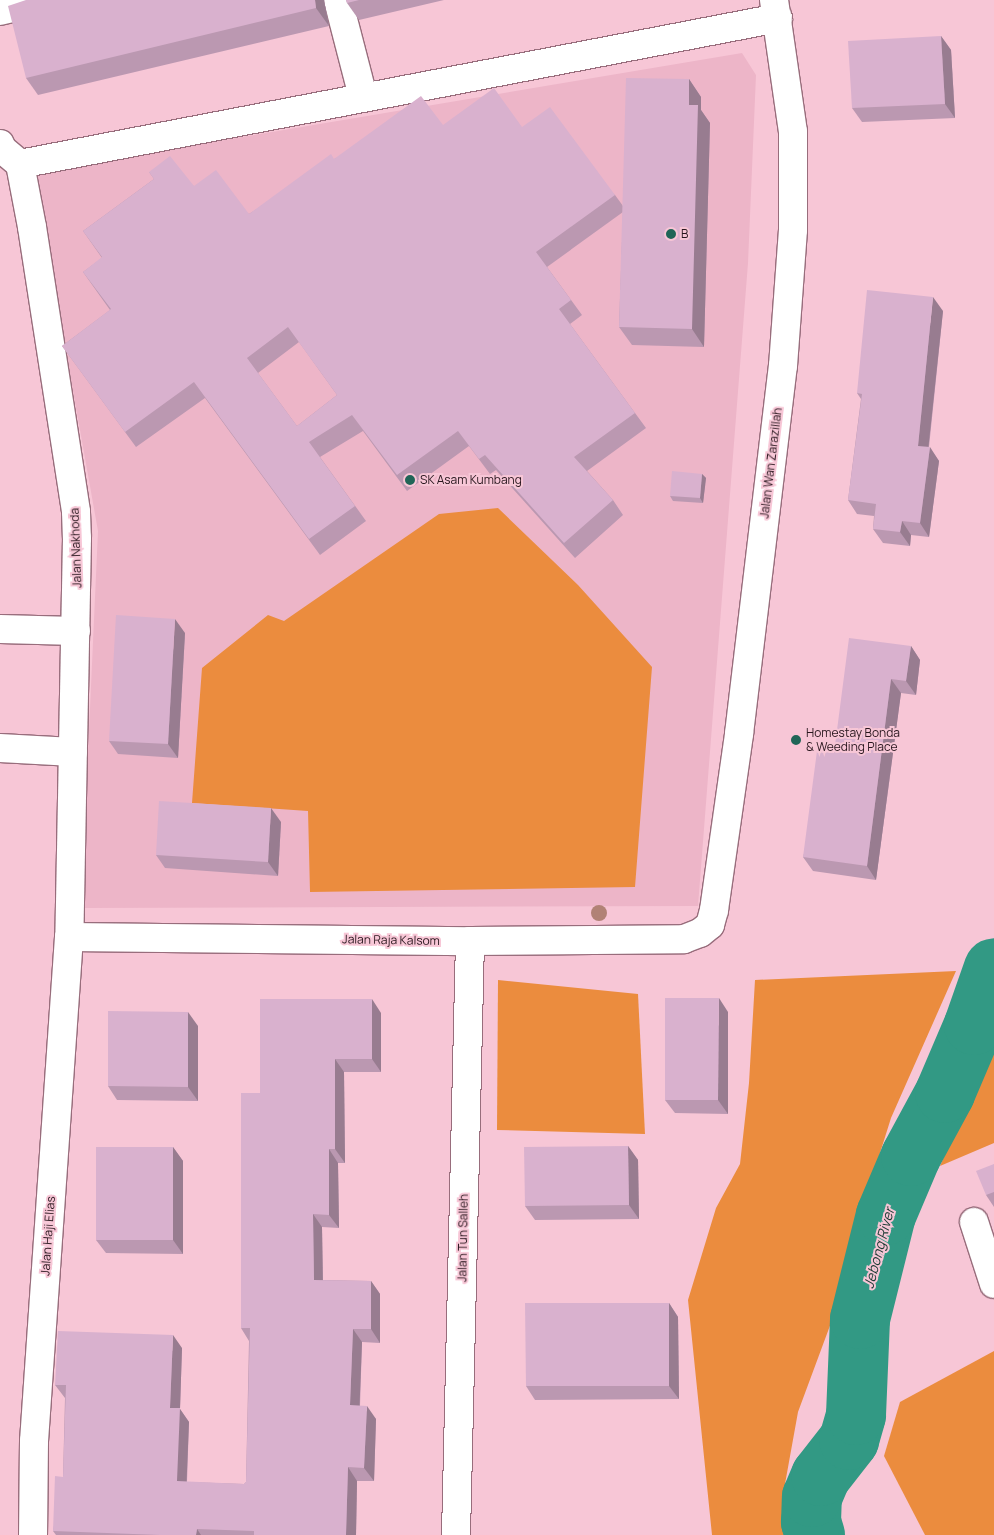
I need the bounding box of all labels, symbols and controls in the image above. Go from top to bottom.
place label: B [681,227,688,241]
marker: B [665,228,677,240]
street label: Jalan Wan Zarazillah [757,407,785,519]
place label: SK Asam Kumbang [420,473,522,487]
marker: SK Asam Kumbang [404,474,416,486]
street label: Jalan Nakhoda [67,508,85,588]
place label: Homestay Bonda & Weeding Place [806,726,900,754]
marker: Homestay Bonda & Weeding Place [790,734,802,746]
street label: Jalan Raja Kalsom [342,932,440,948]
street label: Jalan Tun Salleh [455,1194,471,1282]
street label: Jalan Haji Elias [38,1196,58,1276]
water label: Jebong River [860,1206,898,1290]

